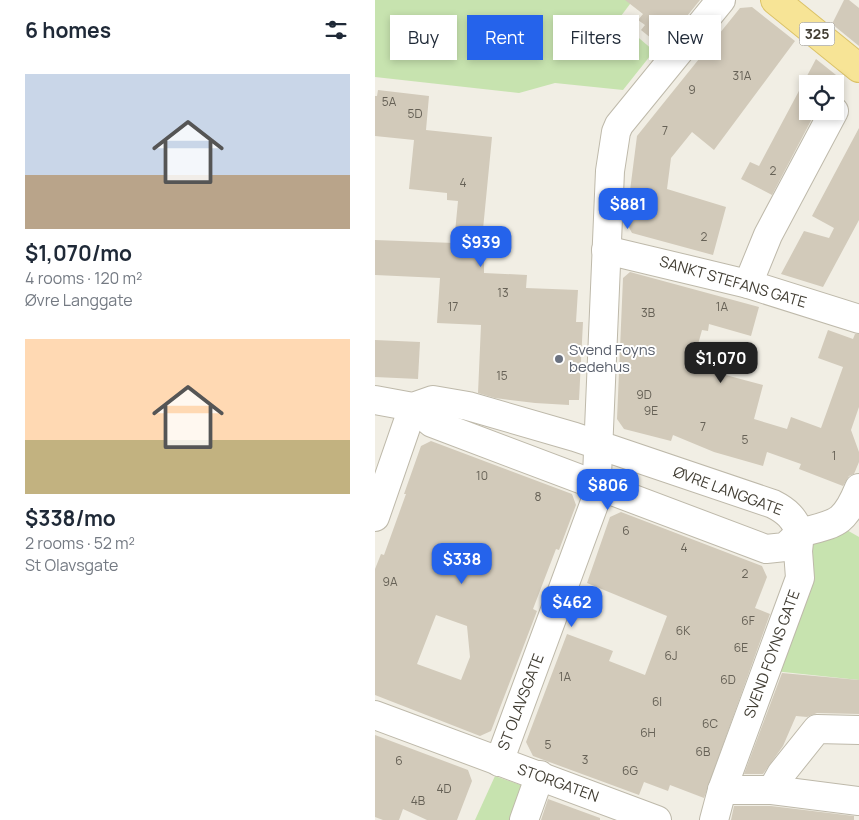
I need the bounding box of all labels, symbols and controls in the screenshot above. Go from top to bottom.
chip: Buy [390,15,457,60]
chip: Rent [467,15,543,60]
chip: Filters [553,15,639,60]
chip: New [649,15,721,60]
text: 6 homes [25,16,111,44]
icon: filters [322,16,350,44]
road number: 325 [799,22,835,46]
house number: 31A [733,67,752,84]
map controls [799,75,844,120]
button: locate [799,75,844,120]
house number: 9 [688,81,696,98]
house number: 5A [382,93,397,110]
house number: 5D [408,105,423,122]
icon: home [143,107,233,197]
house number: 7 [662,122,668,139]
house number: 2 [770,162,777,179]
house number: 4 [459,174,467,191]
pin: $881 [598,188,658,230]
text: $881 [610,193,646,215]
pin: $939 [451,226,511,268]
house number: 2 [701,228,708,245]
text: $939 [461,231,501,253]
text: $1,070/mo [25,239,132,267]
street label: SANKT STEFANS GATE [657,250,809,313]
text: 4 rooms · 120 m² [25,267,142,289]
house number: 13 [497,284,509,301]
text: Øvre Langgate [25,289,133,311]
house number: 17 [448,298,458,315]
house number: 1A [716,298,729,315]
house number: 3B [641,304,655,321]
place label: Svend Foyns bedehus [569,339,656,377]
pin: $1,070 [680,342,762,384]
text: $1,070 [696,347,746,369]
marker: Svend Foyns bedehus [553,353,565,365]
house number: 15 [496,367,508,384]
icon: home [143,372,233,462]
house number: 9D [636,386,652,403]
house number: 9E [644,402,658,419]
house number: 7 [700,418,706,435]
house number: 5 [742,431,749,448]
house number: 1 [832,447,836,464]
street label: ØVRE LANGGATE [671,461,786,520]
house number: 10 [476,467,488,484]
pin: $806 [578,468,638,511]
text: $806 [588,474,628,496]
house number: 8 [535,488,542,505]
text: $338/mo [25,504,116,532]
house number: 6 [622,522,630,539]
text: 2 rooms · 52 m² [25,532,135,554]
house number: 4 [680,539,688,556]
pin: $338 [432,542,492,585]
text: $338 [443,548,481,570]
text: St Olavsgate [25,554,118,576]
house number: 2 [742,565,749,582]
house number: 9A [382,573,398,590]
pin: $462 [542,586,602,628]
street label: SVEND FOYNS GATE [739,587,804,721]
text: $462 [552,591,592,613]
house number: 6F [741,612,755,629]
house number: 6K [676,622,691,639]
house number: 6E [734,639,748,656]
house number: 6J [664,647,678,664]
street label: ST OLAVSGATE [492,650,549,753]
house number: 1A [559,668,572,685]
house number: 6D [720,671,736,688]
house number: 6I [652,693,662,710]
house number: 6C [702,715,718,732]
house number: 6H [640,724,656,741]
house number: 5 [545,736,552,753]
house number: 6B [696,743,710,760]
house number: 3 [582,751,588,768]
house number: 6 [395,752,403,769]
street label: STORGATEN [515,758,602,807]
house number: 6G [622,762,638,779]
house number: 4D [436,780,452,797]
house number: 4B [411,792,425,809]

